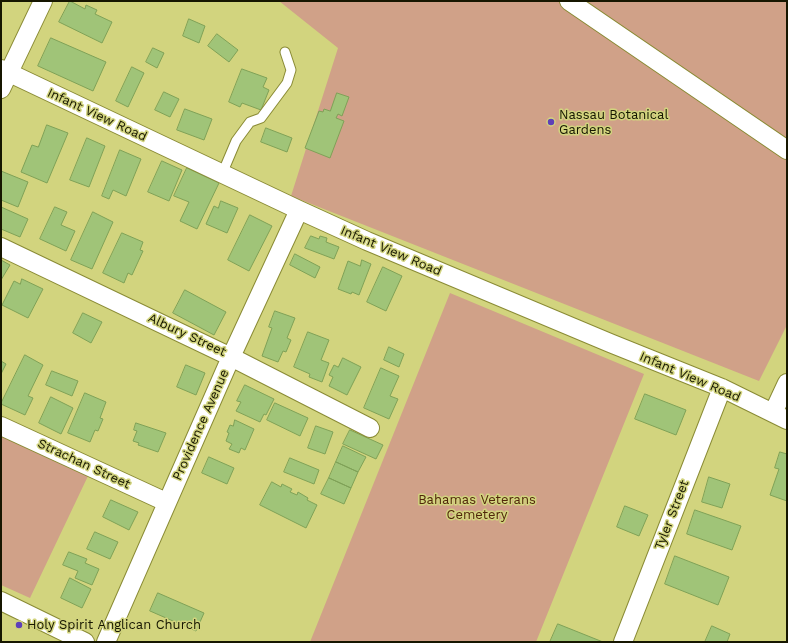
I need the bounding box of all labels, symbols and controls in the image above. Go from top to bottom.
street label: Infant View Road [45,85,149,145]
place label: Nassau Botanical Gardens [559,107,668,138]
marker: Nassau Botanical Gardens [546,117,556,127]
street label: Infant View Road [338,223,444,279]
street label: Albury Street [146,310,228,360]
street label: Infant View Road [637,349,743,405]
street label: Providence Avenue [169,367,233,483]
street label: Strachan Street [35,436,133,492]
street label: Tyler Street [651,478,693,552]
park label: Bahamas Veterans Cemetery [418,492,536,523]
place label: Holy Spirit Anglican Church [27,617,201,633]
marker: Holy Spirit Anglican Church [14,620,24,630]

